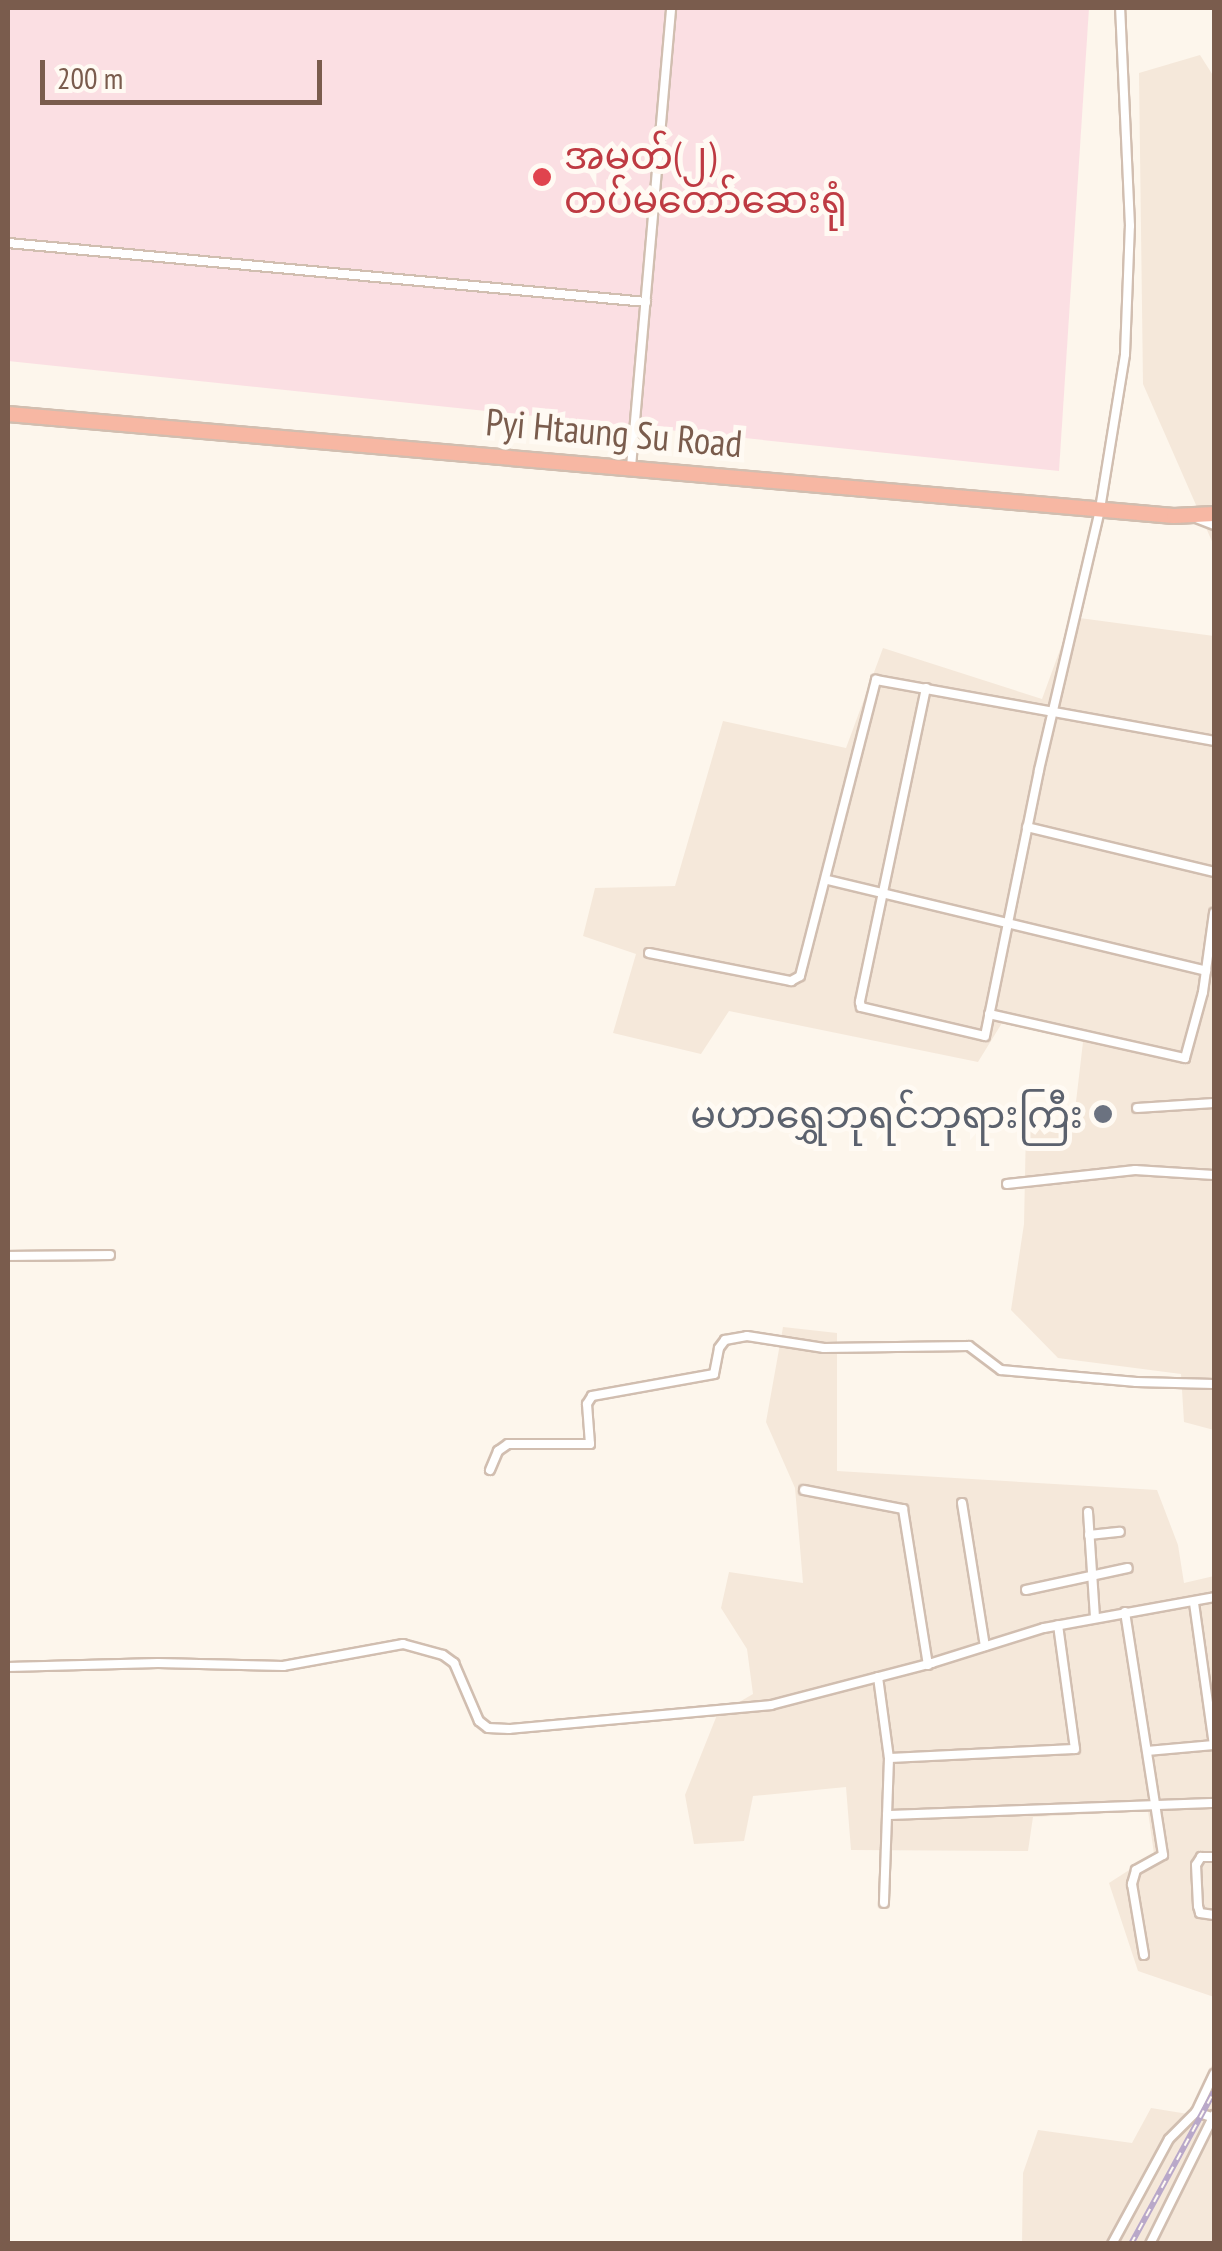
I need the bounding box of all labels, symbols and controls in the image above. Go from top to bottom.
scale bar [45,40,328,102]
text: 200 m [57,58,123,97]
place label: အမှတ်(၂) တပ်မတော်ဆေးရုံ [564,132,847,222]
marker: အမှတ်(၂) တပ်မတော်ဆေးရုံ [529,164,555,190]
street label: Pyi Htaung Su Road [484,398,744,466]
place label: မဟာရွှေဘုရင်ဘုရားကြီး [690,1091,1083,1137]
marker: မဟာရွှေဘုရင်ဘုရားကြီး [1092,1103,1114,1125]

